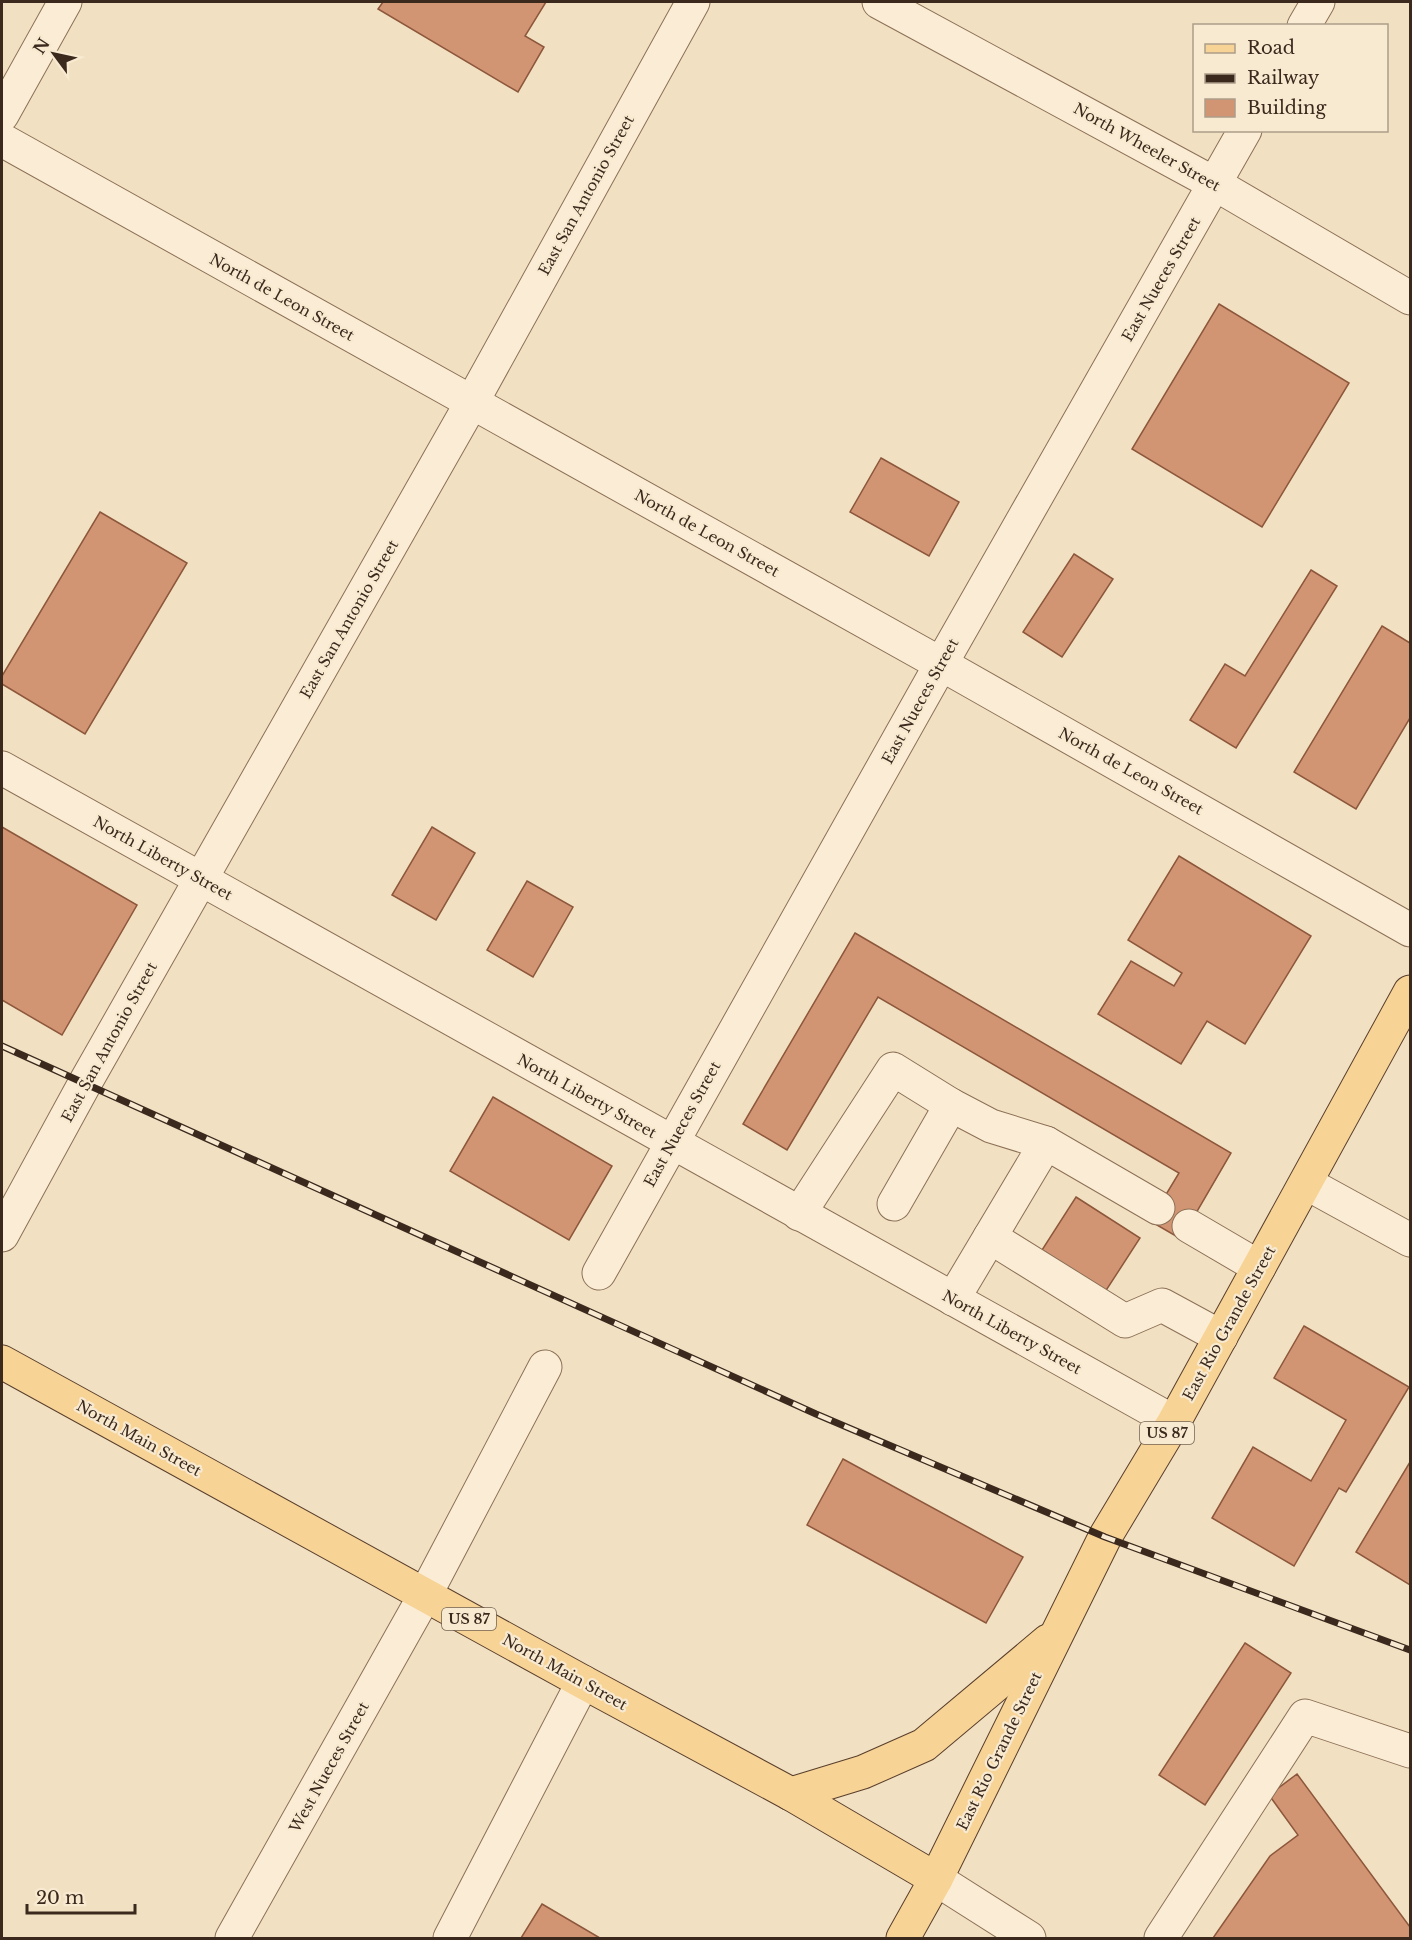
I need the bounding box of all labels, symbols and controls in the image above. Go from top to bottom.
north arrow [24,24,84,84]
legend [1193,24,1388,132]
text: N [29,34,54,58]
text: Road [1247,37,1295,59]
text: Railway [1247,67,1320,89]
text: Building [1247,97,1326,119]
street label: North Wheeler Street [1070,99,1224,195]
street label: East San Antonio Street [534,111,638,278]
street label: East Nueces Street [1118,213,1205,345]
street label: North de Leon Street [206,249,358,345]
street label: North de Leon Street [631,485,783,581]
street label: East San Antonio Street [296,536,402,702]
street label: East Nueces Street [878,635,963,767]
street label: North de Leon Street [1055,723,1207,819]
street label: North Liberty Street [90,812,236,904]
street label: East San Antonio Street [57,958,161,1125]
street label: North Liberty Street [514,1050,660,1142]
street label: East Nueces Street [640,1058,725,1190]
street label: East Rio Grande Street [1179,1242,1280,1404]
street label: North Liberty Street [939,1286,1085,1378]
street label: North Main Street [73,1396,205,1480]
road number: US 87 [1140,1422,1194,1444]
road number: US 87 [442,1608,496,1630]
street label: North Main Street [499,1630,631,1714]
street label: East Rio Grande Street [952,1668,1046,1833]
street label: West Nueces Street [285,1698,373,1837]
scale bar [27,1877,135,1915]
text: 20 m [36,1887,84,1909]

